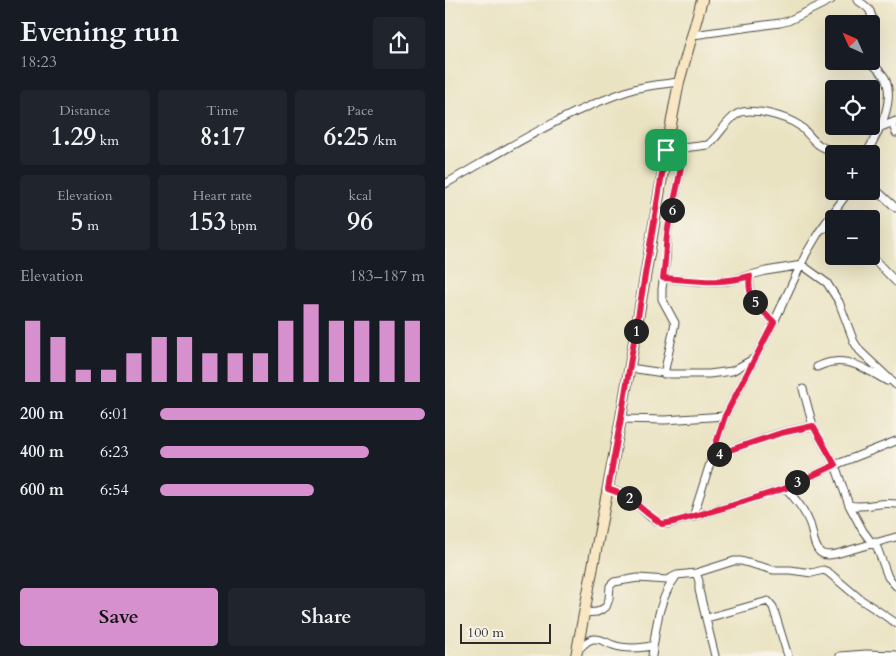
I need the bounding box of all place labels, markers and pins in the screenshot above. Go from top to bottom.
pin [645,129,687,171]
pin: 6 [659,198,685,222]
pin: 5 [743,290,767,314]
pin: 1 [623,318,649,344]
pin: 4 [707,442,731,466]
pin: 3 [785,470,809,494]
pin: 2 [617,486,641,510]

